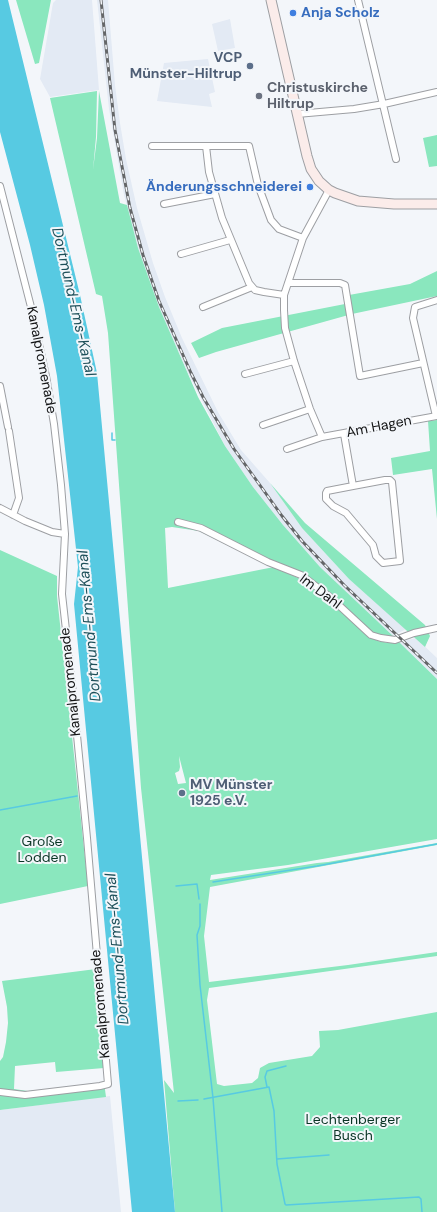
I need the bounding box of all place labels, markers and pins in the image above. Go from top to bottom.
place label: Anja Scholz [301,5,380,21]
marker: Anja Scholz [288,8,298,18]
place label: VCP Münster-Hiltrup [130,50,242,82]
marker: VCP Münster-Hiltrup [245,61,255,71]
place label: Christuskirche Hiltrup [267,80,368,112]
marker: Christuskirche Hiltrup [254,91,264,101]
place label: Änderungsschneiderei [146,179,302,195]
marker: Änderungsschneiderei [305,182,315,192]
place label: MV Münster 1925 e.V. [190,777,273,810]
marker: MV Münster 1925 e.V. [177,788,187,798]

